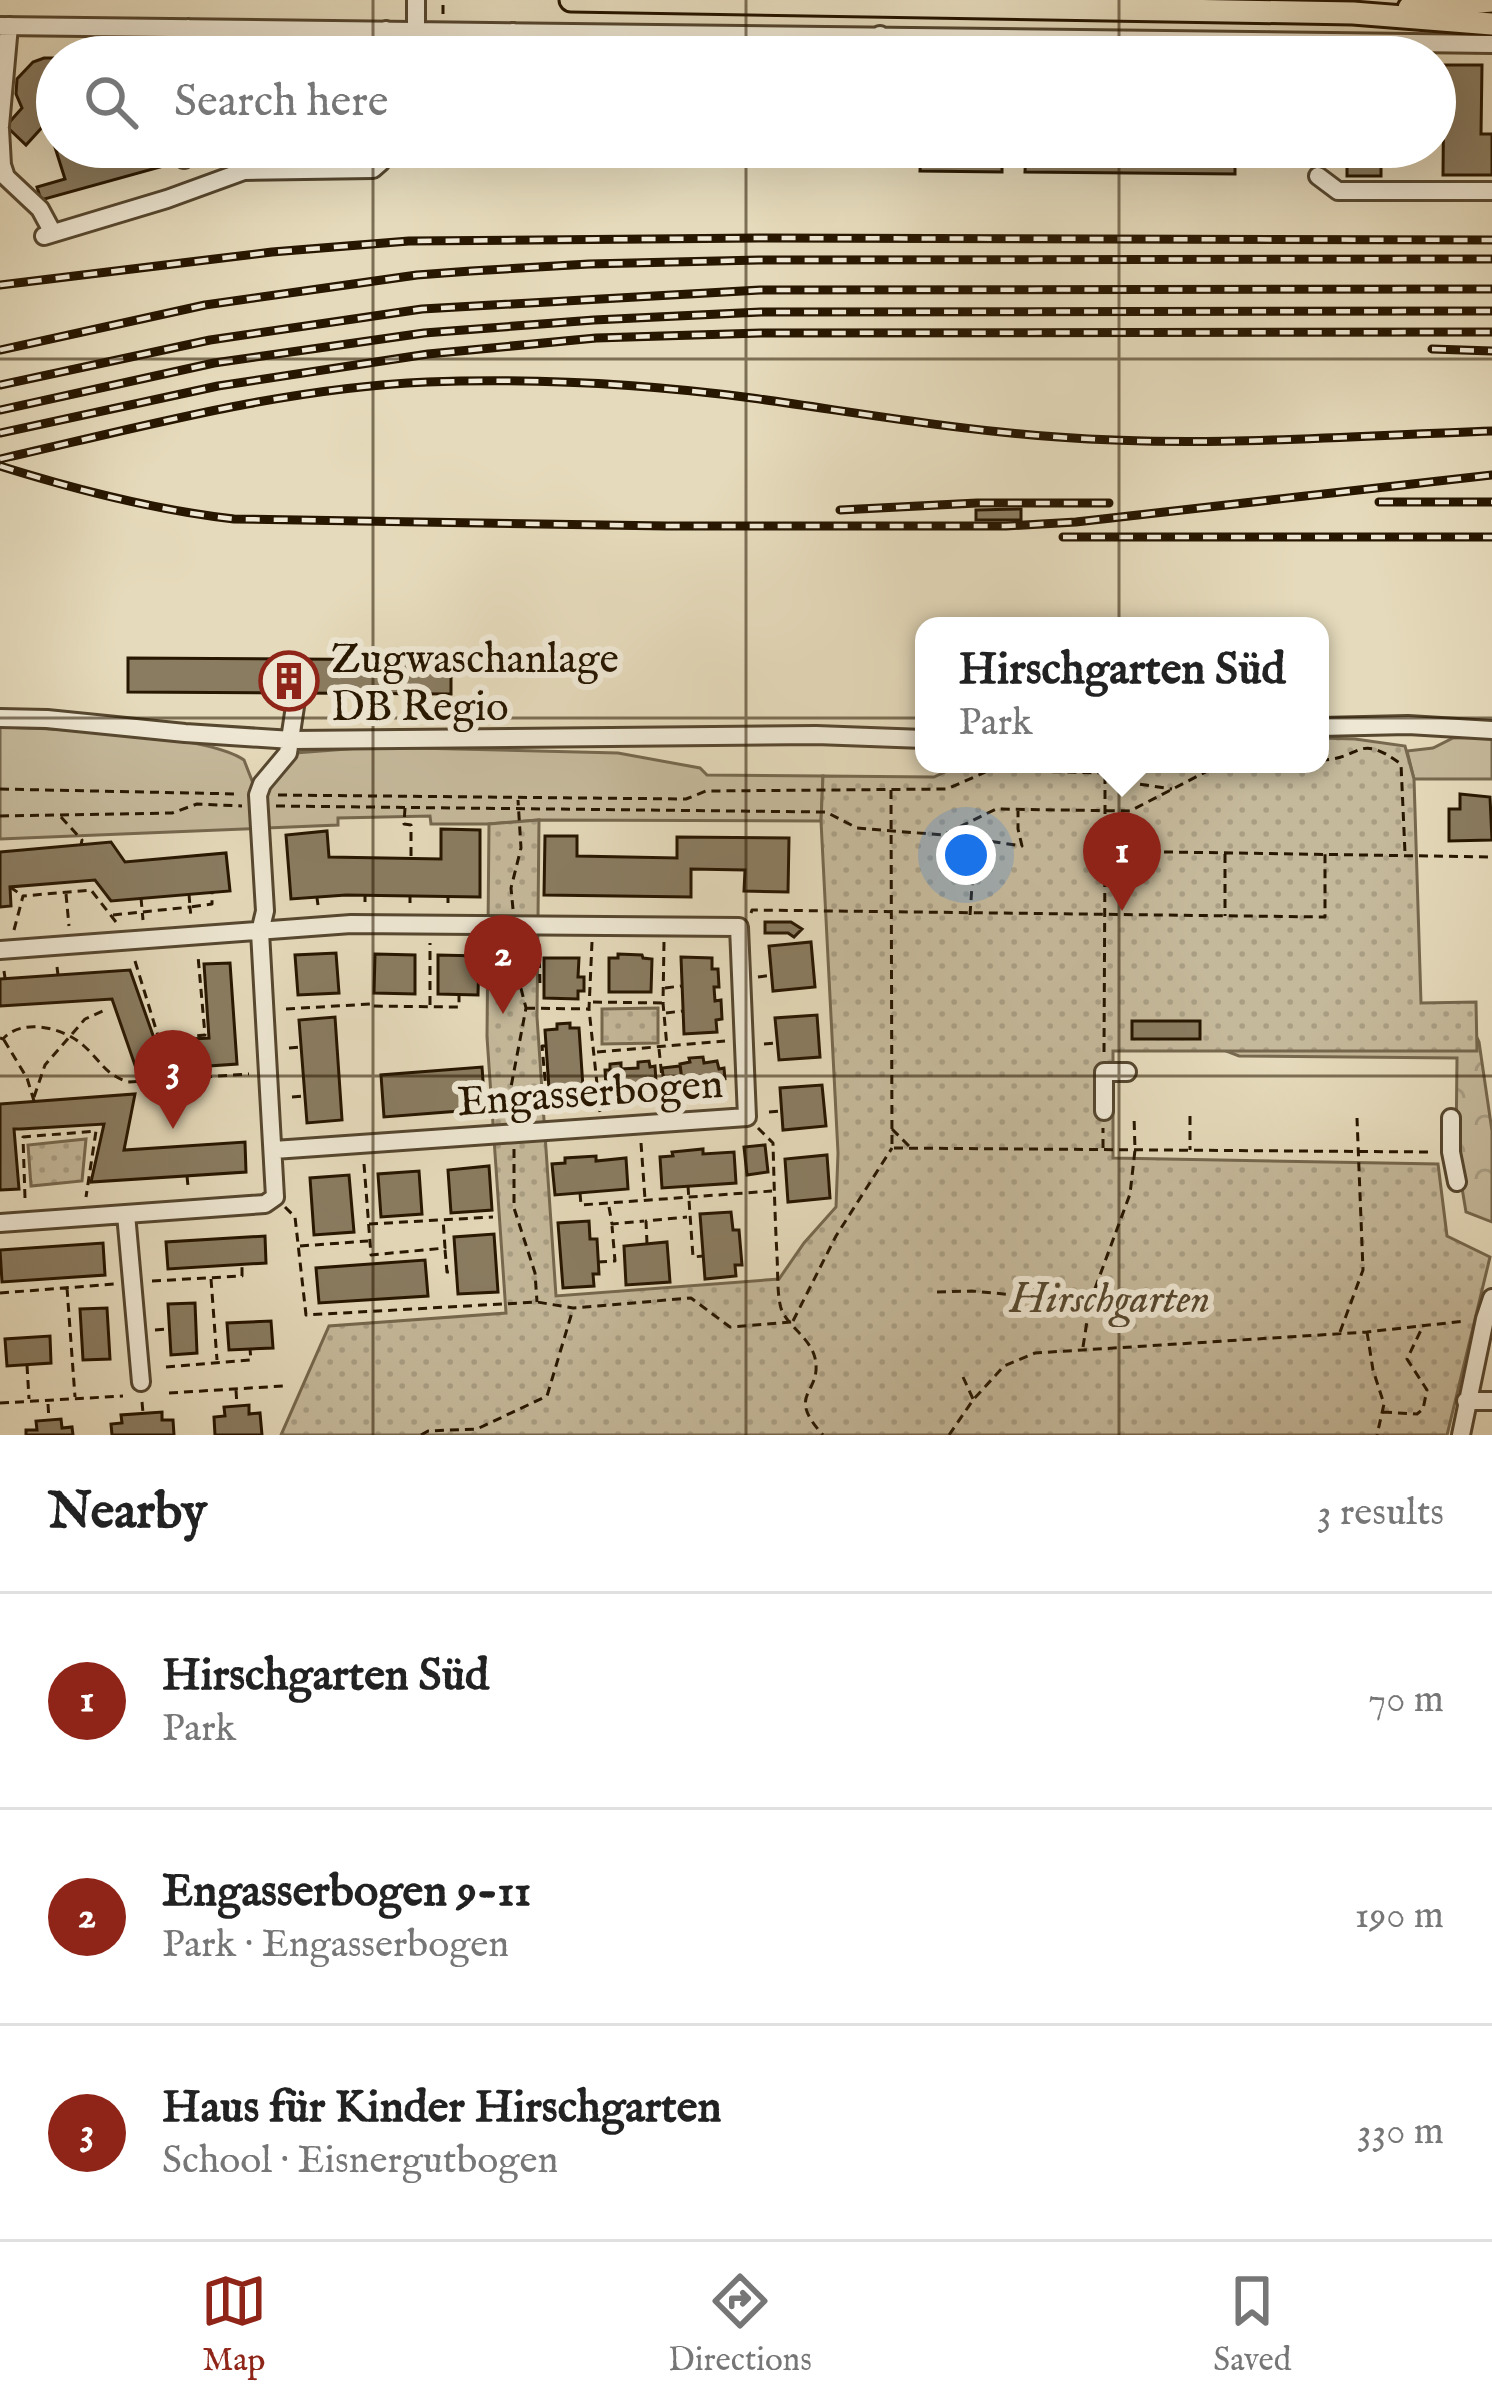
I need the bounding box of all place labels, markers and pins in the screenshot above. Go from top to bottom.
place label: Zugwaschanlage DB Regio [331,634,619,735]
building icon: Zugwaschanlage DB Regio [258,650,320,712]
pin: 1 [1083,812,1161,911]
pin: 2 [464,915,542,1014]
pin: 3 [134,1030,212,1129]

